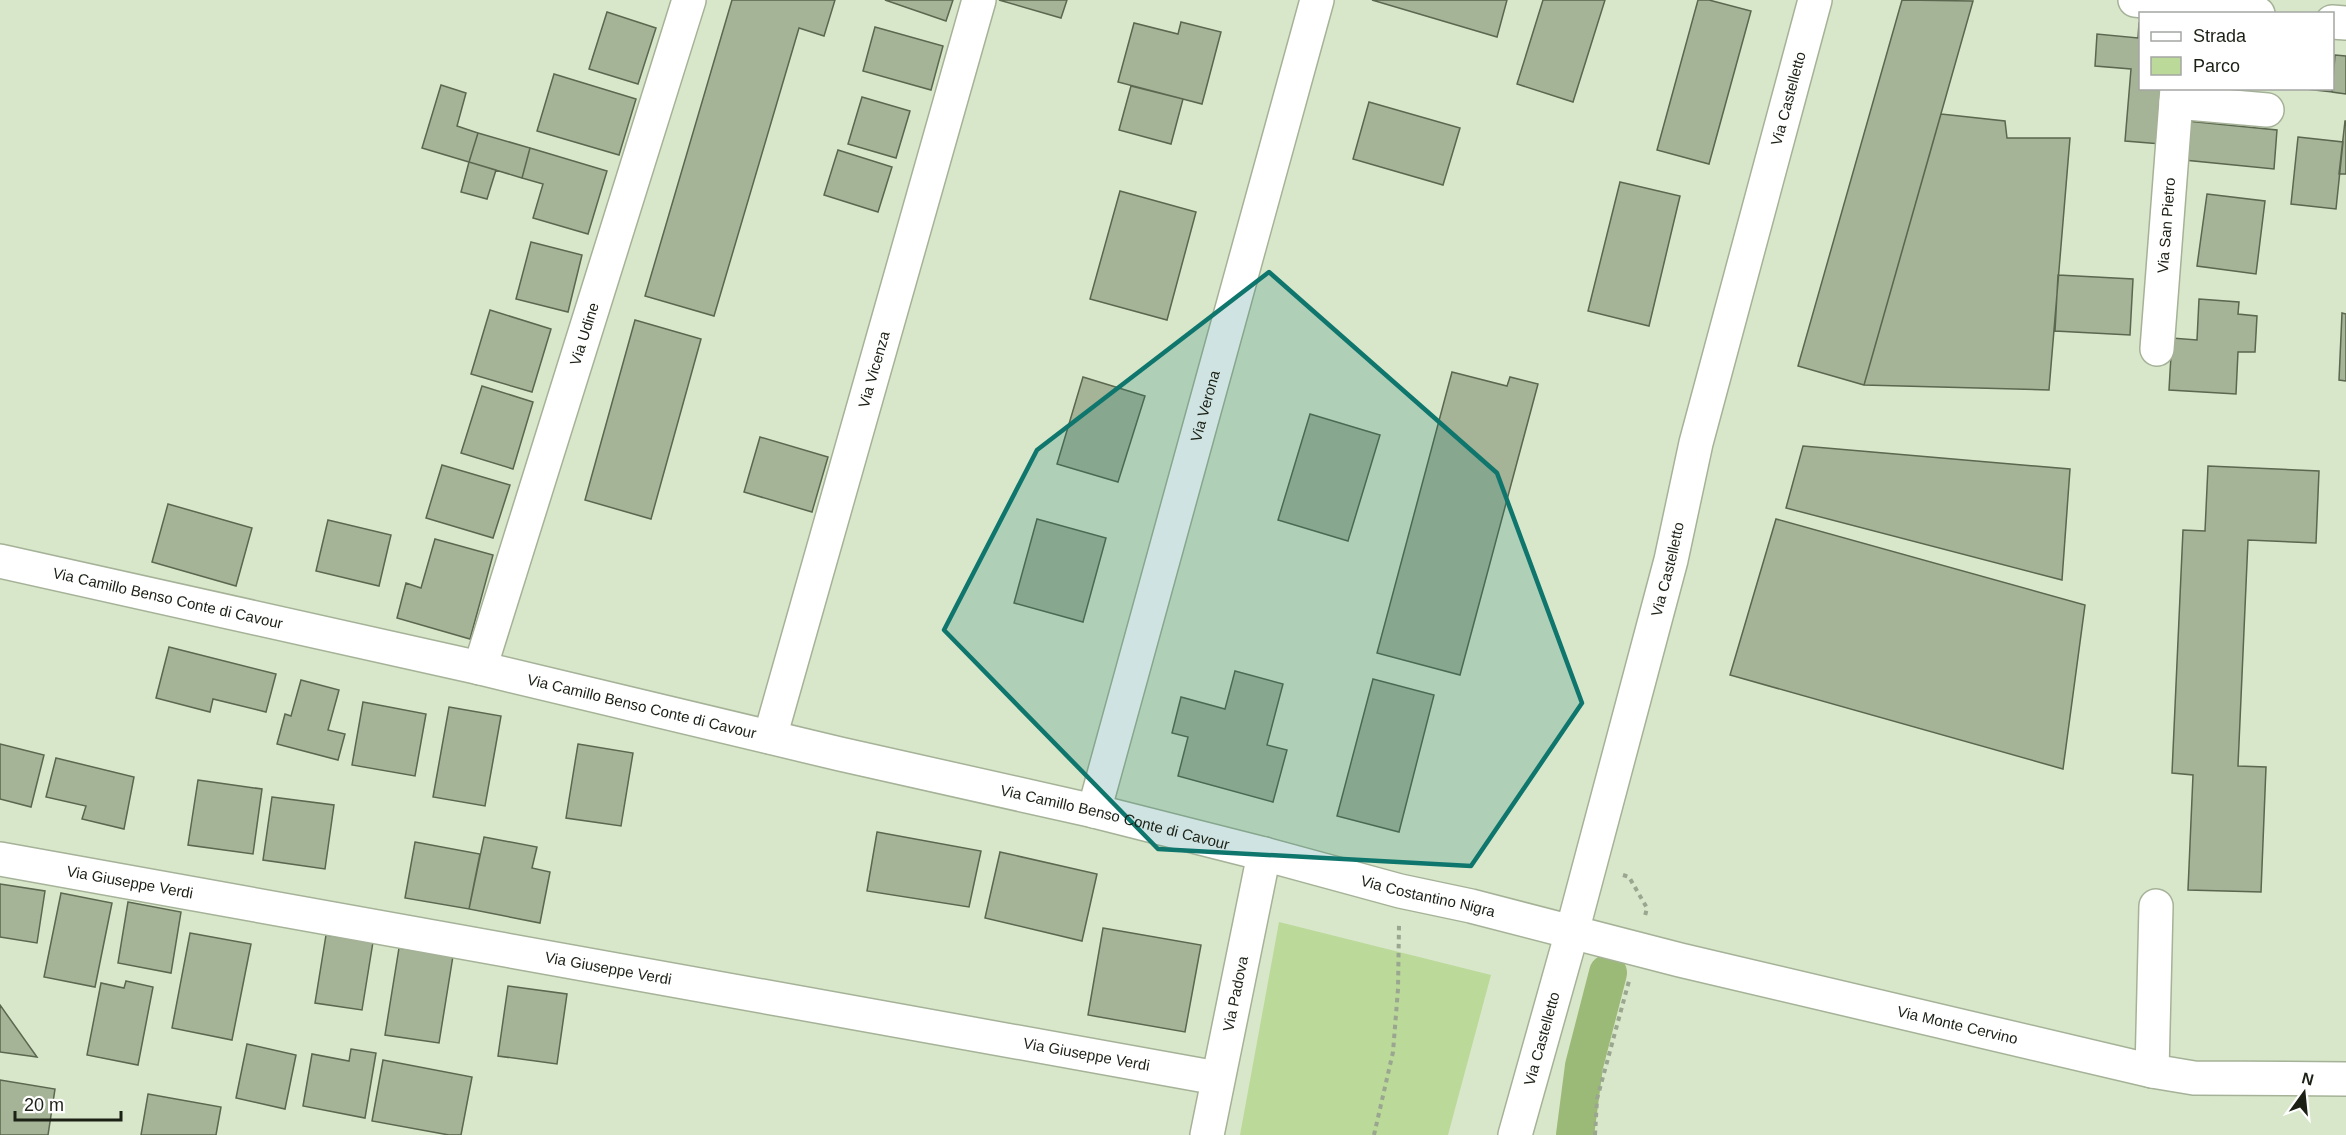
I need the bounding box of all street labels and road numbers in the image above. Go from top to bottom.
street label: Via Castelletto [1767,50,1809,147]
street label: Via San Pietro [2154,177,2178,274]
street label: Via Udine [566,300,602,367]
street label: Via Vicenza [855,329,893,410]
street label: Via Verona [1187,368,1223,443]
street label: Via Castelletto [1647,521,1687,618]
street label: Via Camillo Benso Conte di Cavour [51,564,285,632]
street label: Via Camillo Benso Conte di Cavour [526,671,758,742]
street label: Via Camillo Benso Conte di Cavour [999,781,1231,853]
street label: Via Giuseppe Verdi [65,862,195,902]
street label: Via Costantino Nigra [1359,872,1498,920]
street label: Via Giuseppe Verdi [544,948,673,988]
street label: Via Padova [1219,954,1251,1033]
street label: Via Castelletto [1520,990,1563,1087]
street label: Via Monte Cervino [1896,1002,2019,1047]
street label: Via Giuseppe Verdi [1022,1034,1151,1074]

